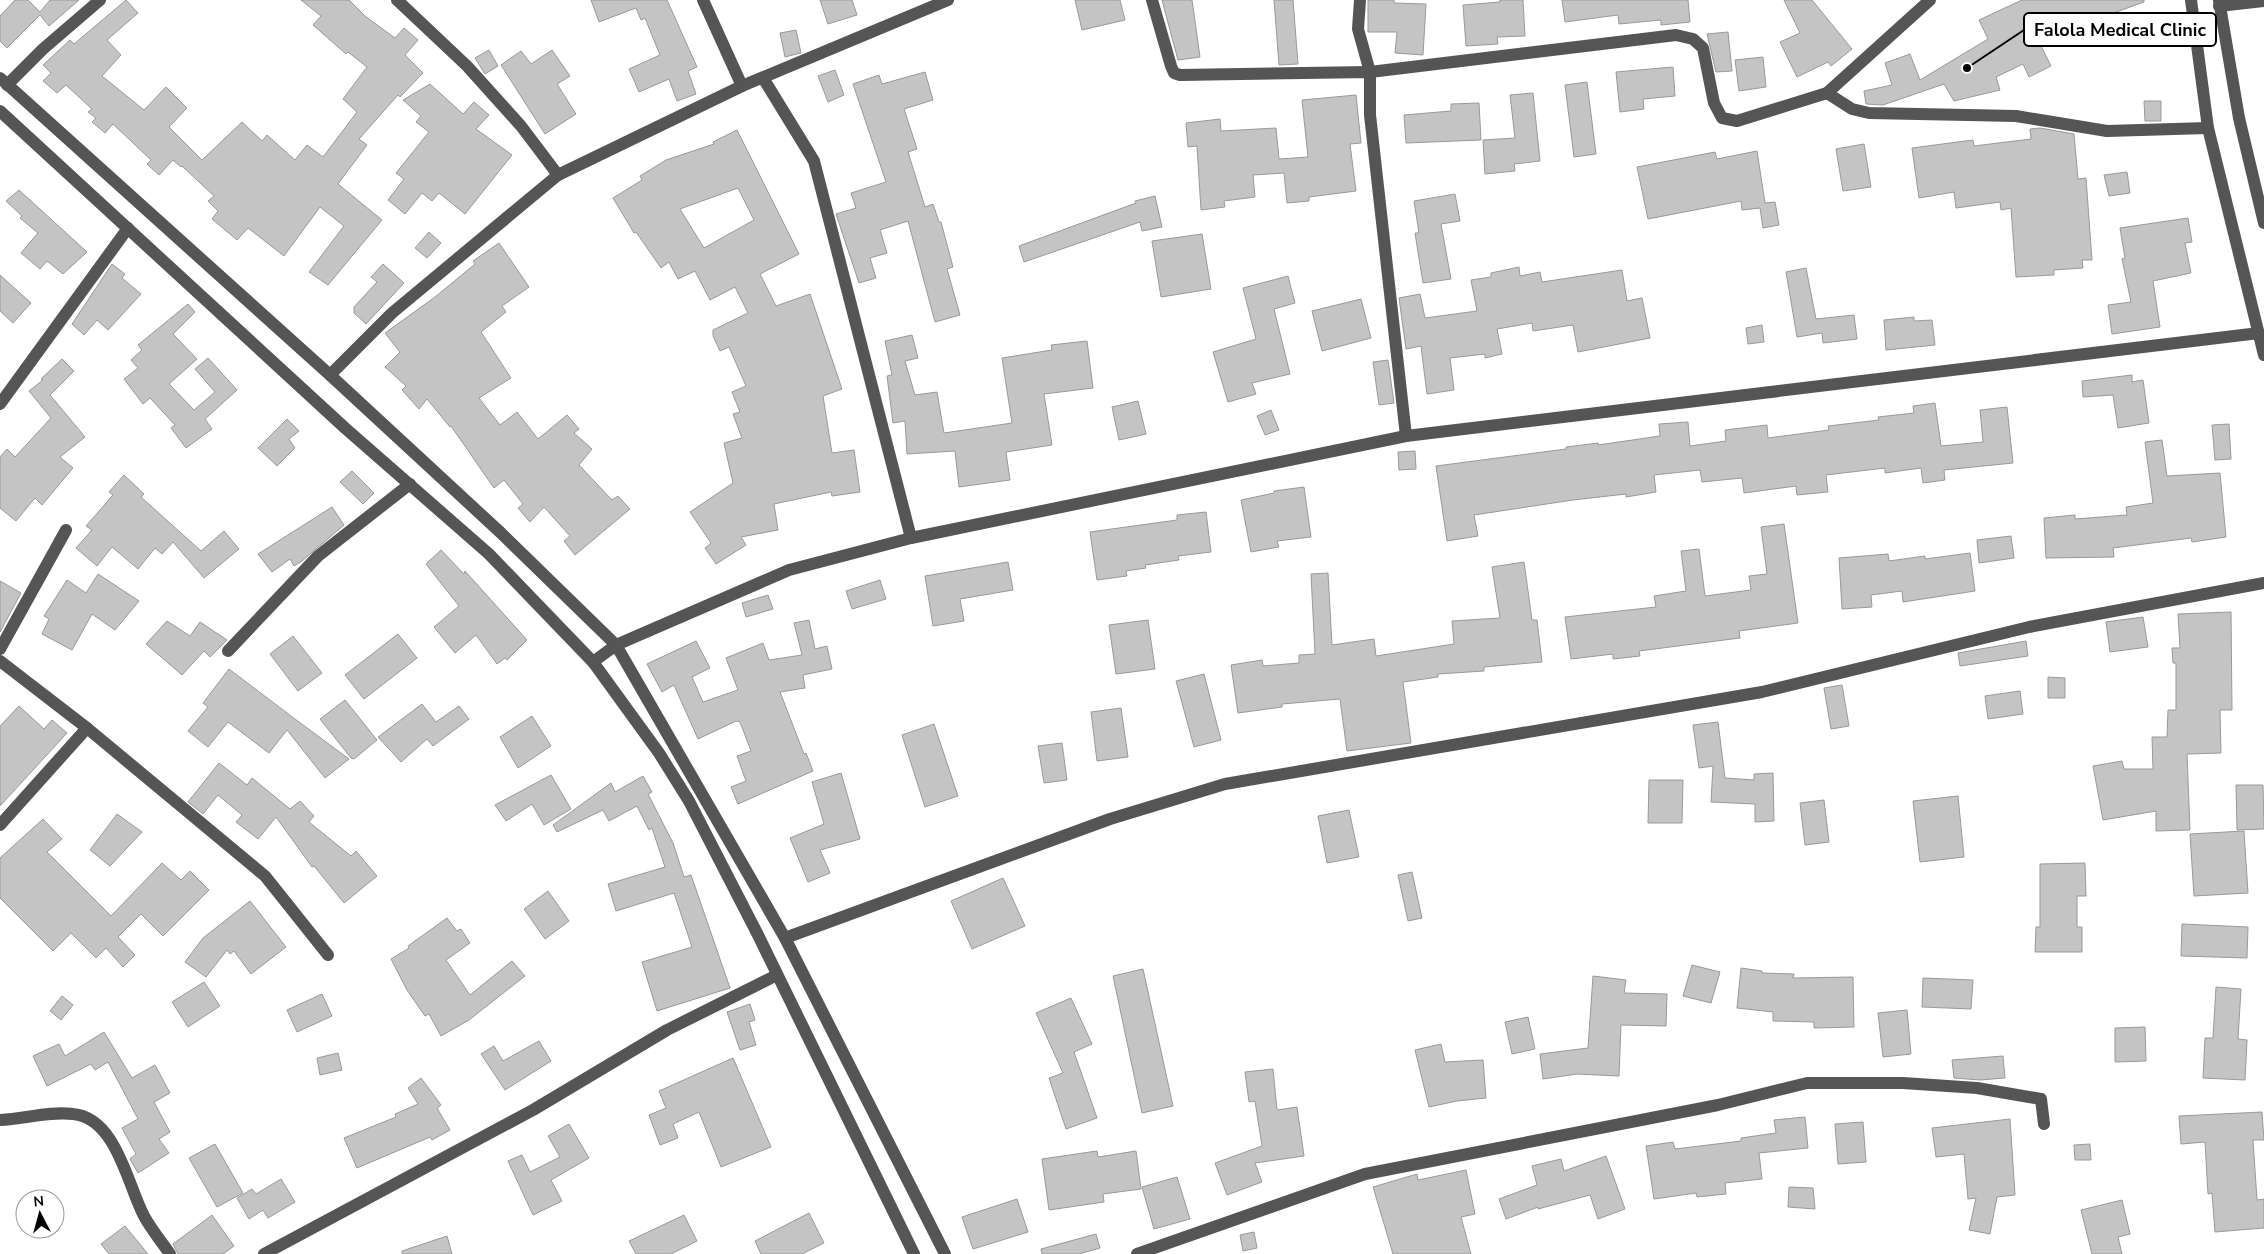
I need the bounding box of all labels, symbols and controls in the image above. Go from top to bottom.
callout: Falola Medical Clinic [2024,13,2216,46]
text: Falola Medical Clinic [2034,18,2206,42]
north arrow [15,1189,65,1239]
text: N [32,1192,45,1212]

